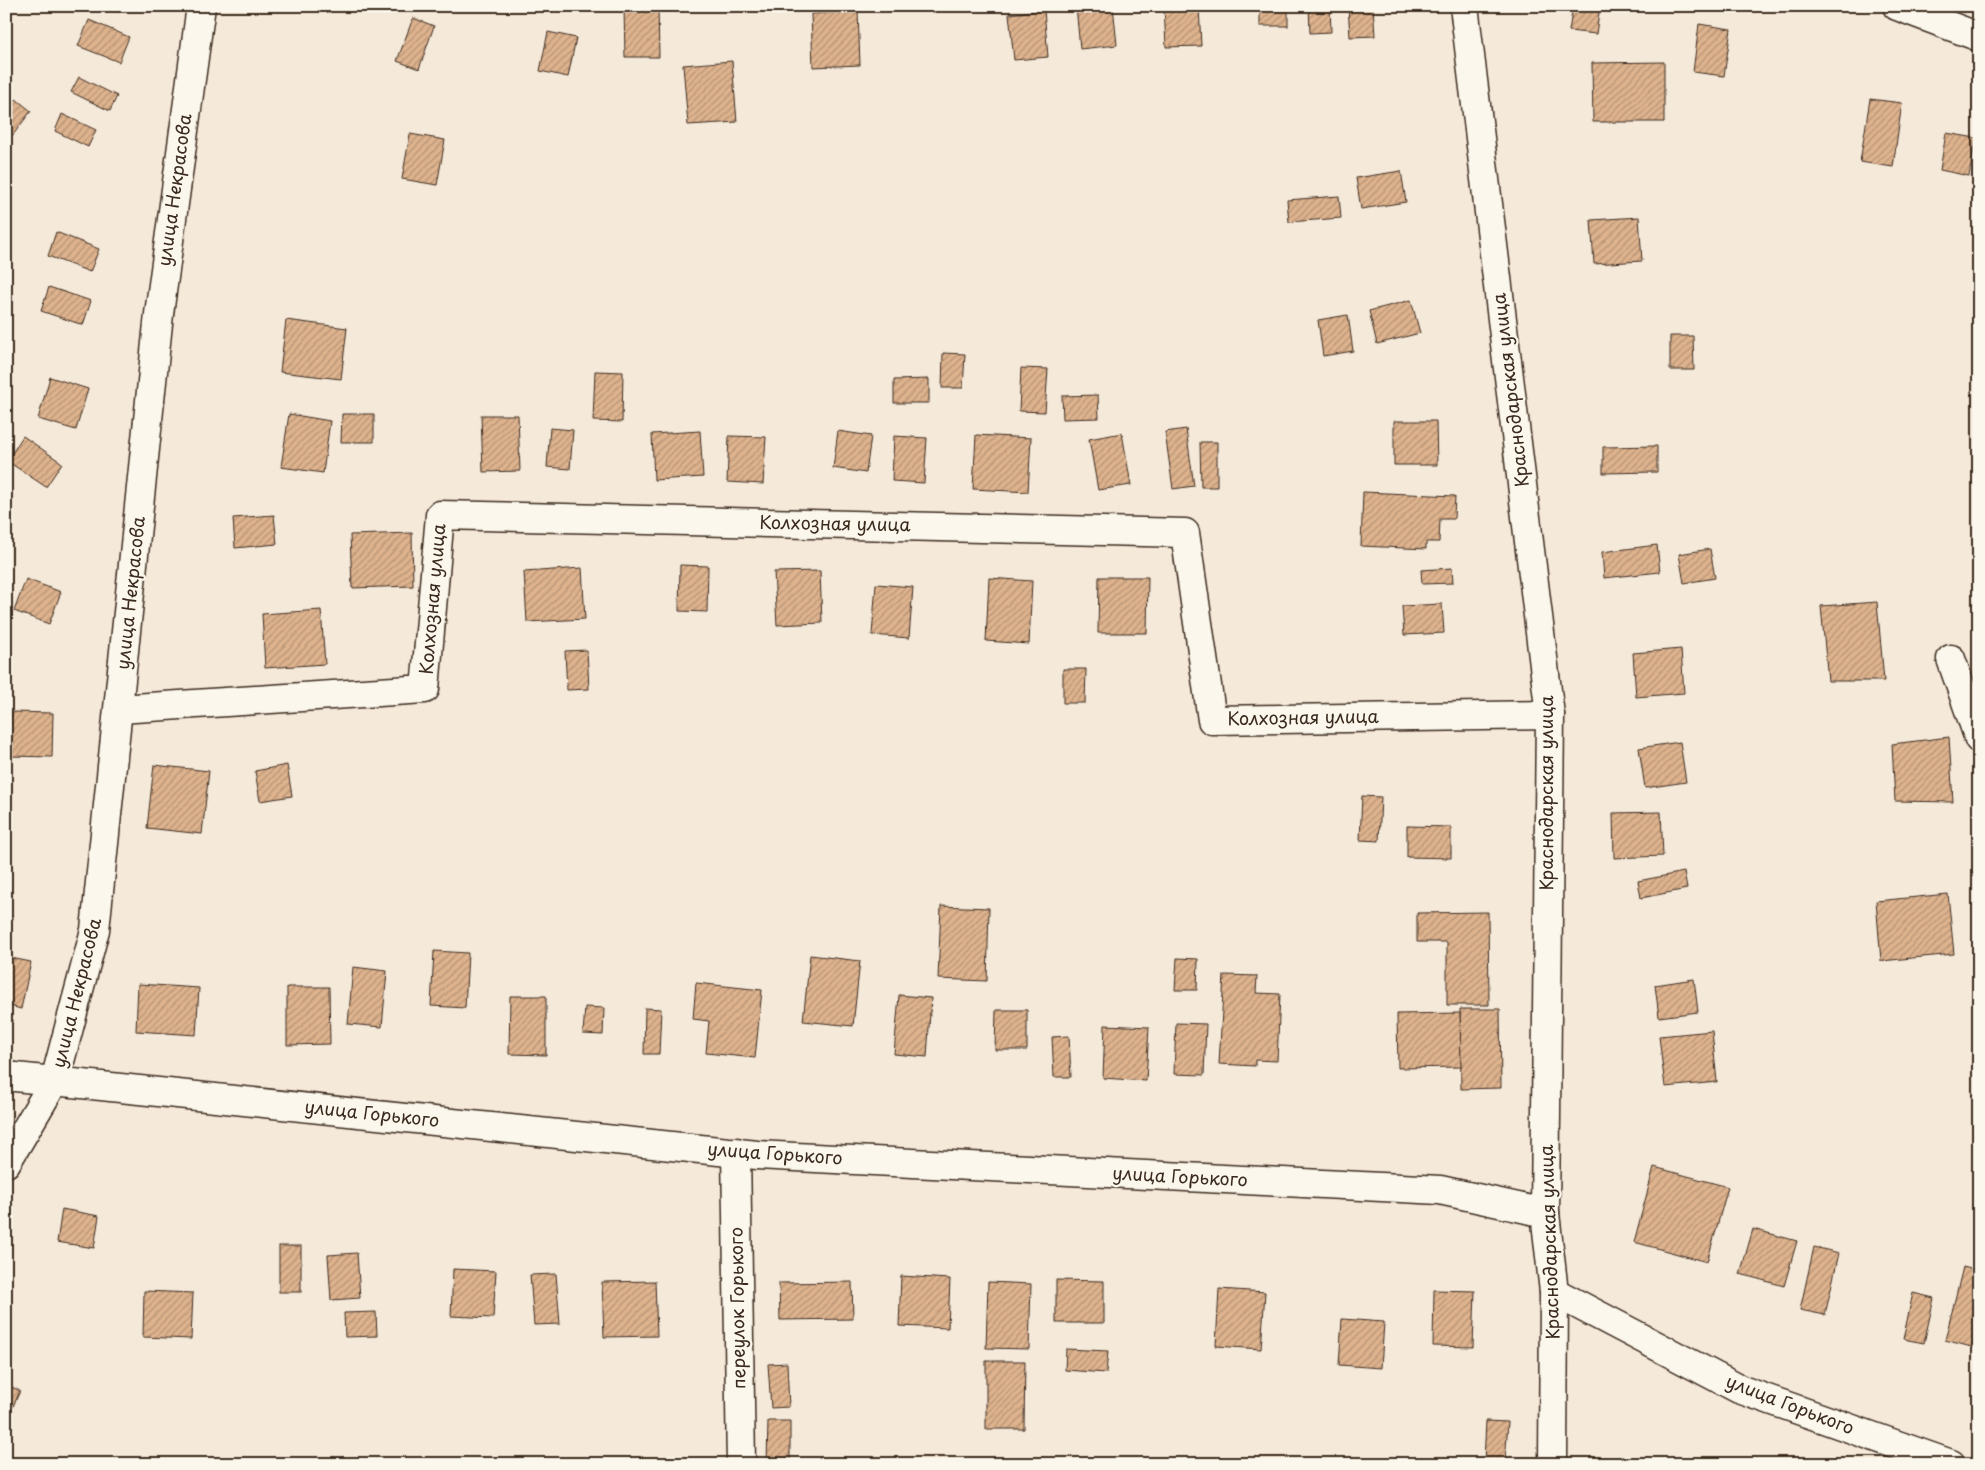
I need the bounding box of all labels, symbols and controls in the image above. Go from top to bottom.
street label: улица Некрасова [149,111,198,268]
street label: Краснодарская улица [1484,291,1535,489]
street label: Колхозная улица [759,508,912,537]
street label: улица Некрасова [108,514,151,671]
street label: Колхозная улица [411,522,452,675]
street label: Краснодарская улица [1532,695,1559,891]
street label: Колхозная улица [1227,702,1380,731]
street label: улица Некрасова [44,914,107,1071]
street label: улица Горького [303,1092,441,1133]
street label: улица Горького [707,1134,844,1171]
street label: Краснодарская улица [1532,1143,1565,1340]
street label: улица Горького [1112,1158,1248,1193]
street label: переулок Горького [722,1227,751,1389]
street label: улица Горького [1722,1367,1859,1440]

